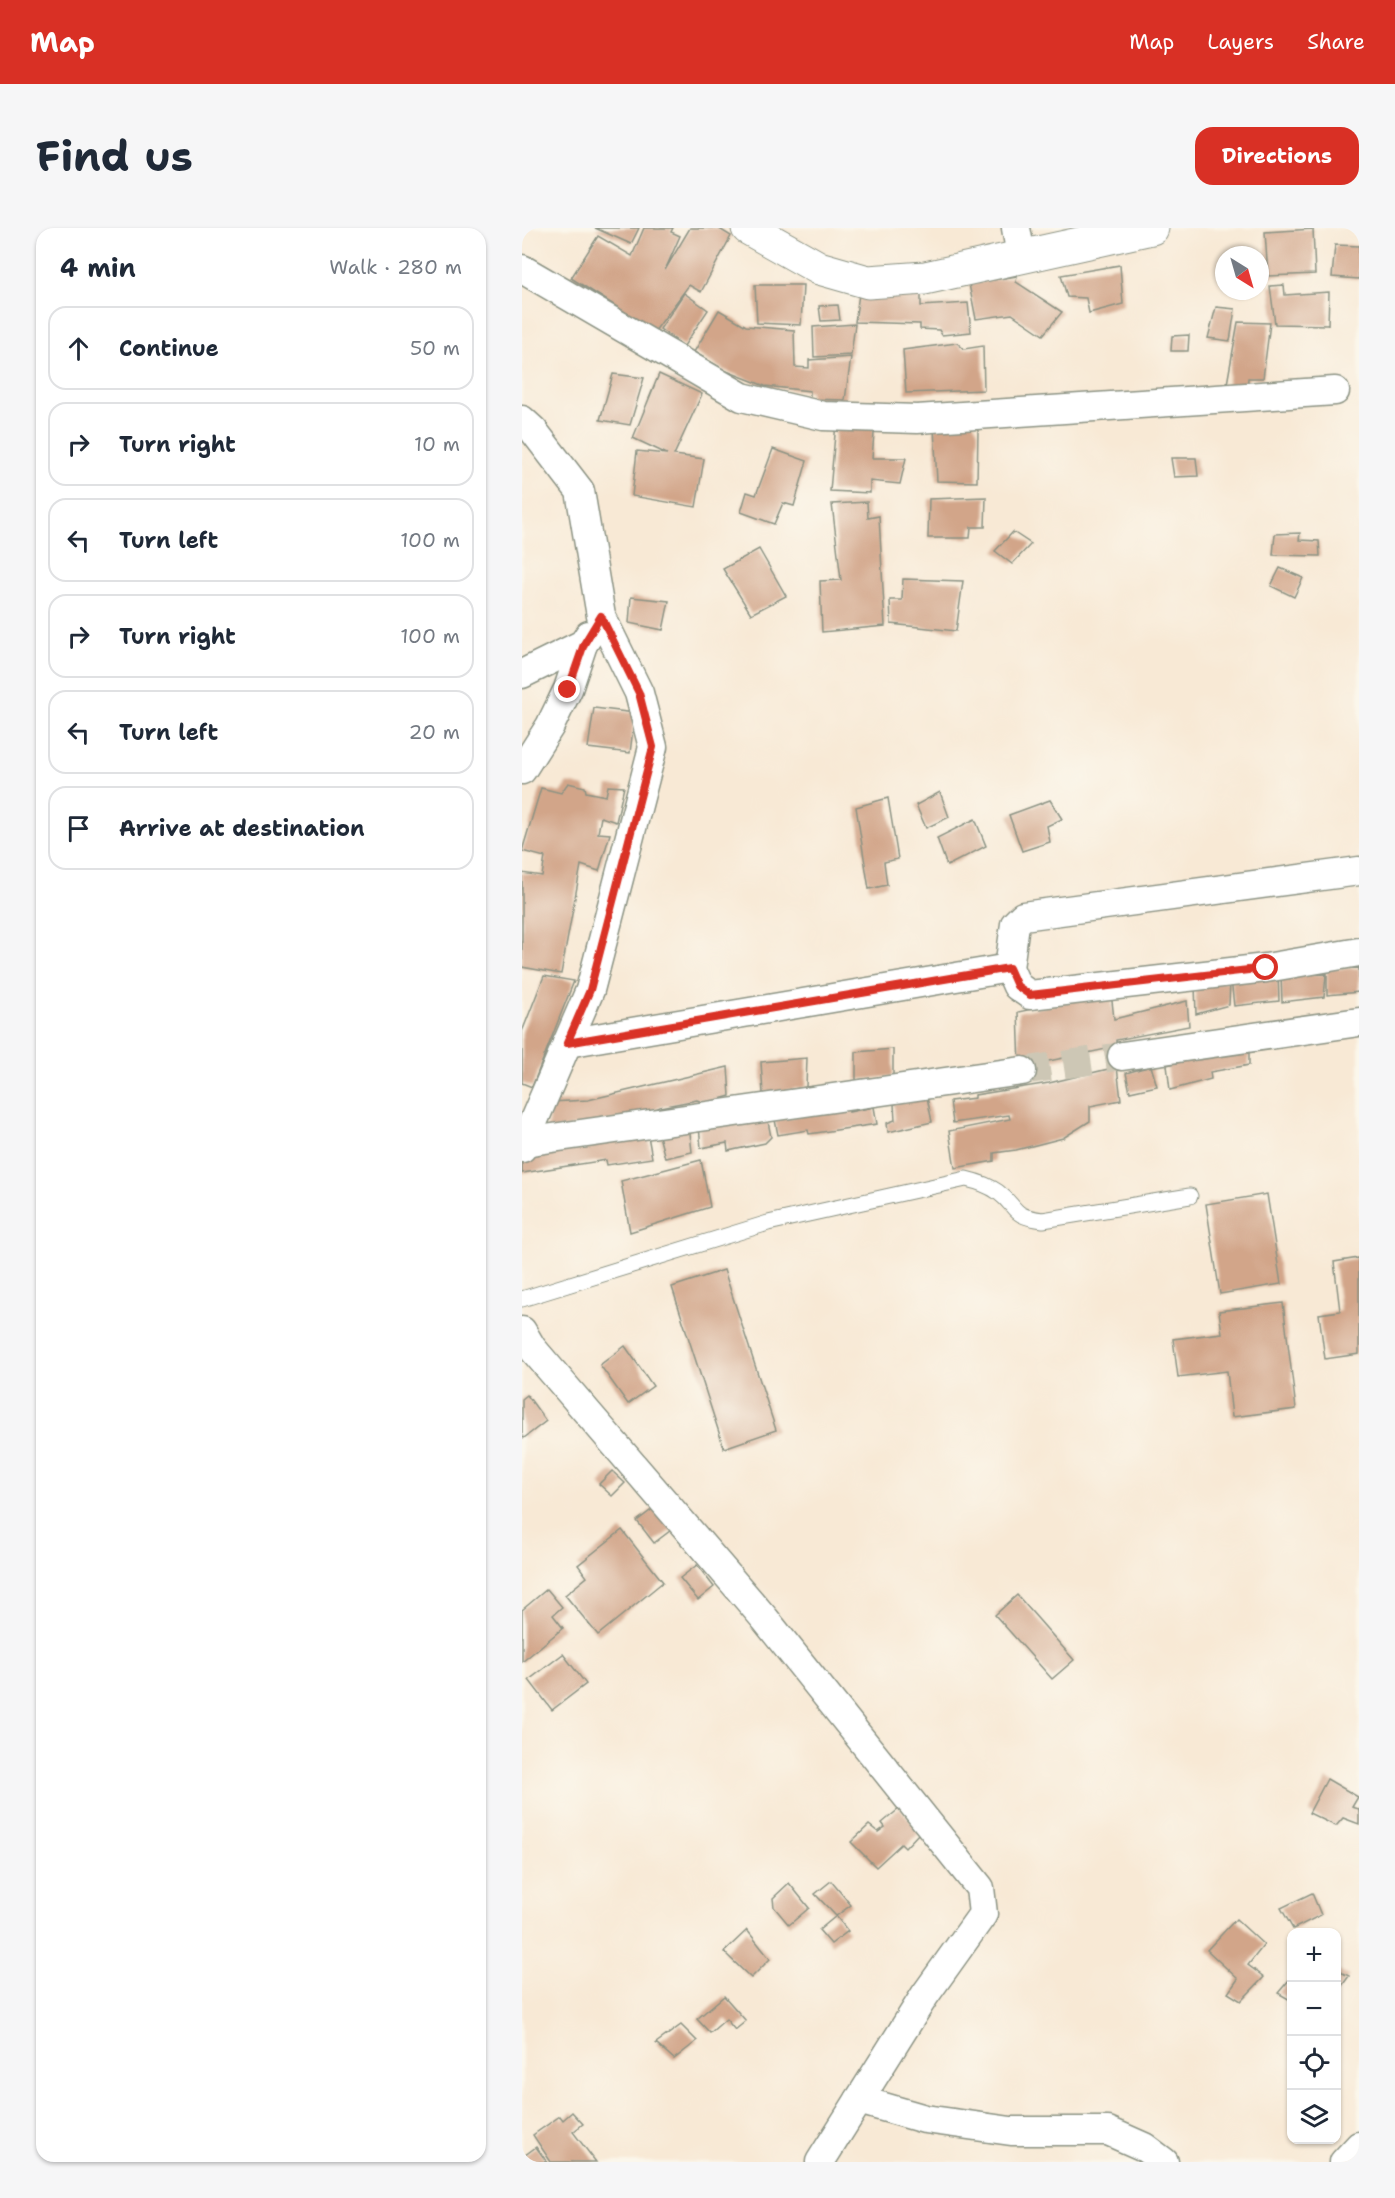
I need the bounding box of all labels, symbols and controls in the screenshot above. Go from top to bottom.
text: Map [30,23,95,61]
text: Map [1129,28,1174,56]
text: Layers [1207,28,1274,56]
text: Share [1307,28,1365,56]
button: Directions [1195,127,1359,185]
text: Find us [36,128,193,184]
north arrow [1215,246,1269,300]
text: 4 min [60,250,136,285]
text: Walk · 280 m [329,254,462,280]
icon: ahead [62,332,95,365]
text: Continue [119,334,219,363]
text: 50 m [410,335,460,361]
icon: right [62,428,95,461]
text: Turn right [119,430,236,459]
text: 10 m [414,431,460,457]
icon: left [62,524,95,557]
text: Turn left [119,526,218,555]
text: 100 m [400,527,460,553]
icon: right [62,620,95,653]
text: Turn right [119,622,236,651]
text: 100 m [400,623,460,649]
route end [554,676,580,702]
icon: left [62,716,95,749]
text: Turn left [119,718,218,747]
text: 20 m [409,719,460,745]
icon: arrive [62,812,95,845]
text: Arrive at destination [119,814,365,843]
route start [1252,954,1278,980]
map controls [1287,1928,1341,2144]
button: + [1287,1928,1341,1982]
button: − [1287,1982,1341,2036]
button: locate [1287,2036,1341,2090]
button: layers [1287,2090,1341,2144]

